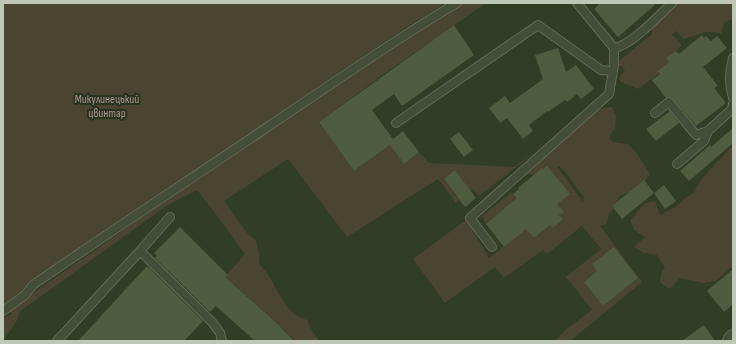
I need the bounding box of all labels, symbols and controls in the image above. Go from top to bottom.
park label: Микулинецький цвинтар [75,92,139,121]

